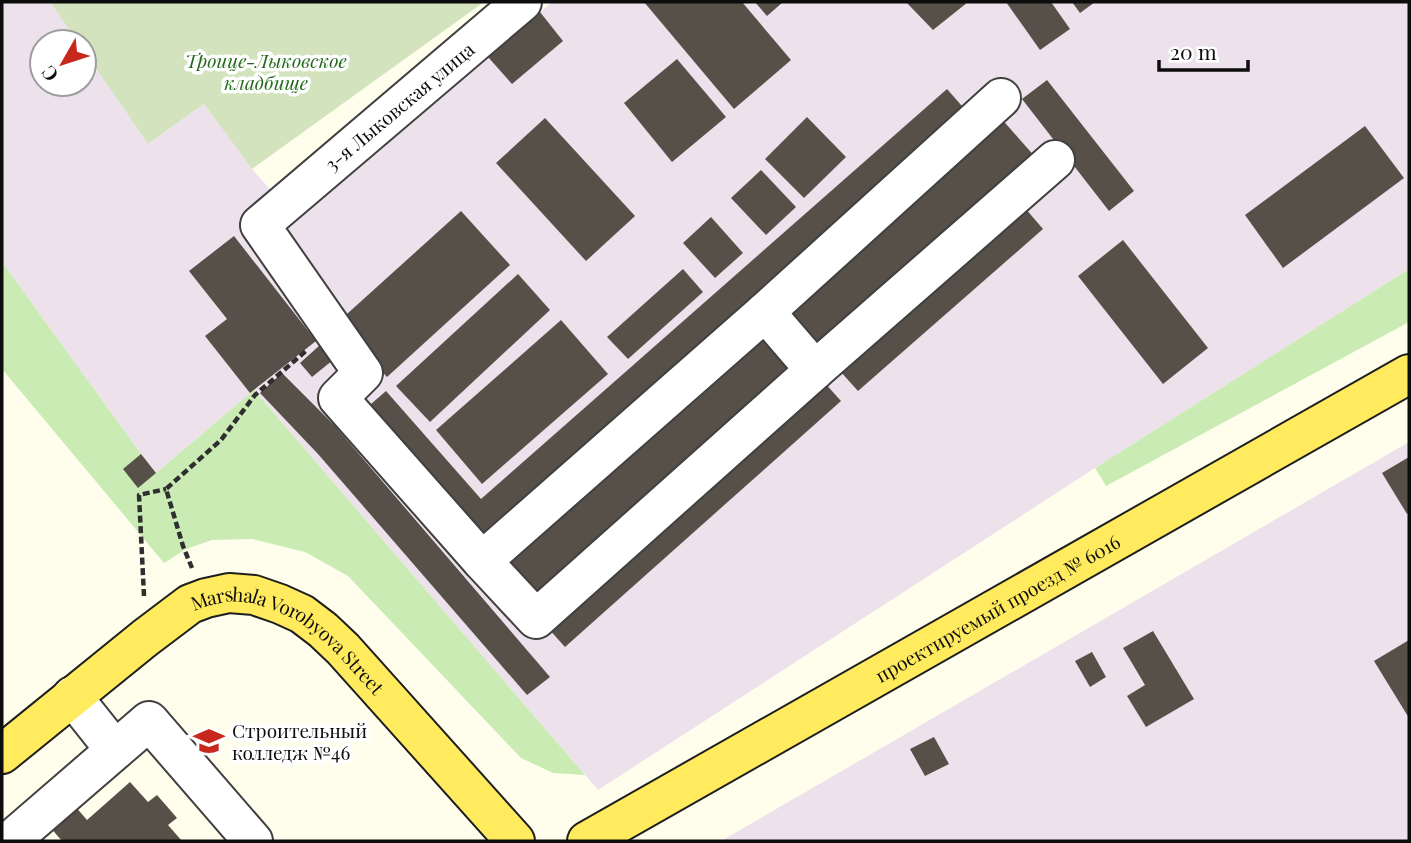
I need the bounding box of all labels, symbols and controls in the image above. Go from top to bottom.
north arrow [28,28,98,98]
scale bar [1159,28,1248,72]
street label: 3-я Лыковская улица [319,35,480,176]
text: 20 m [1170,37,1217,65]
park label: Троице-Лыковское кладбище [185,47,347,95]
text: С [35,61,63,88]
street label: проектируемый проезд № 6016 [870,528,1125,688]
street label: Marshala Vorobyova Street [187,580,390,700]
place label: Строительный колледж №46 [232,717,367,765]
school or university icon: Строительный колледж №46 [192,724,226,758]

